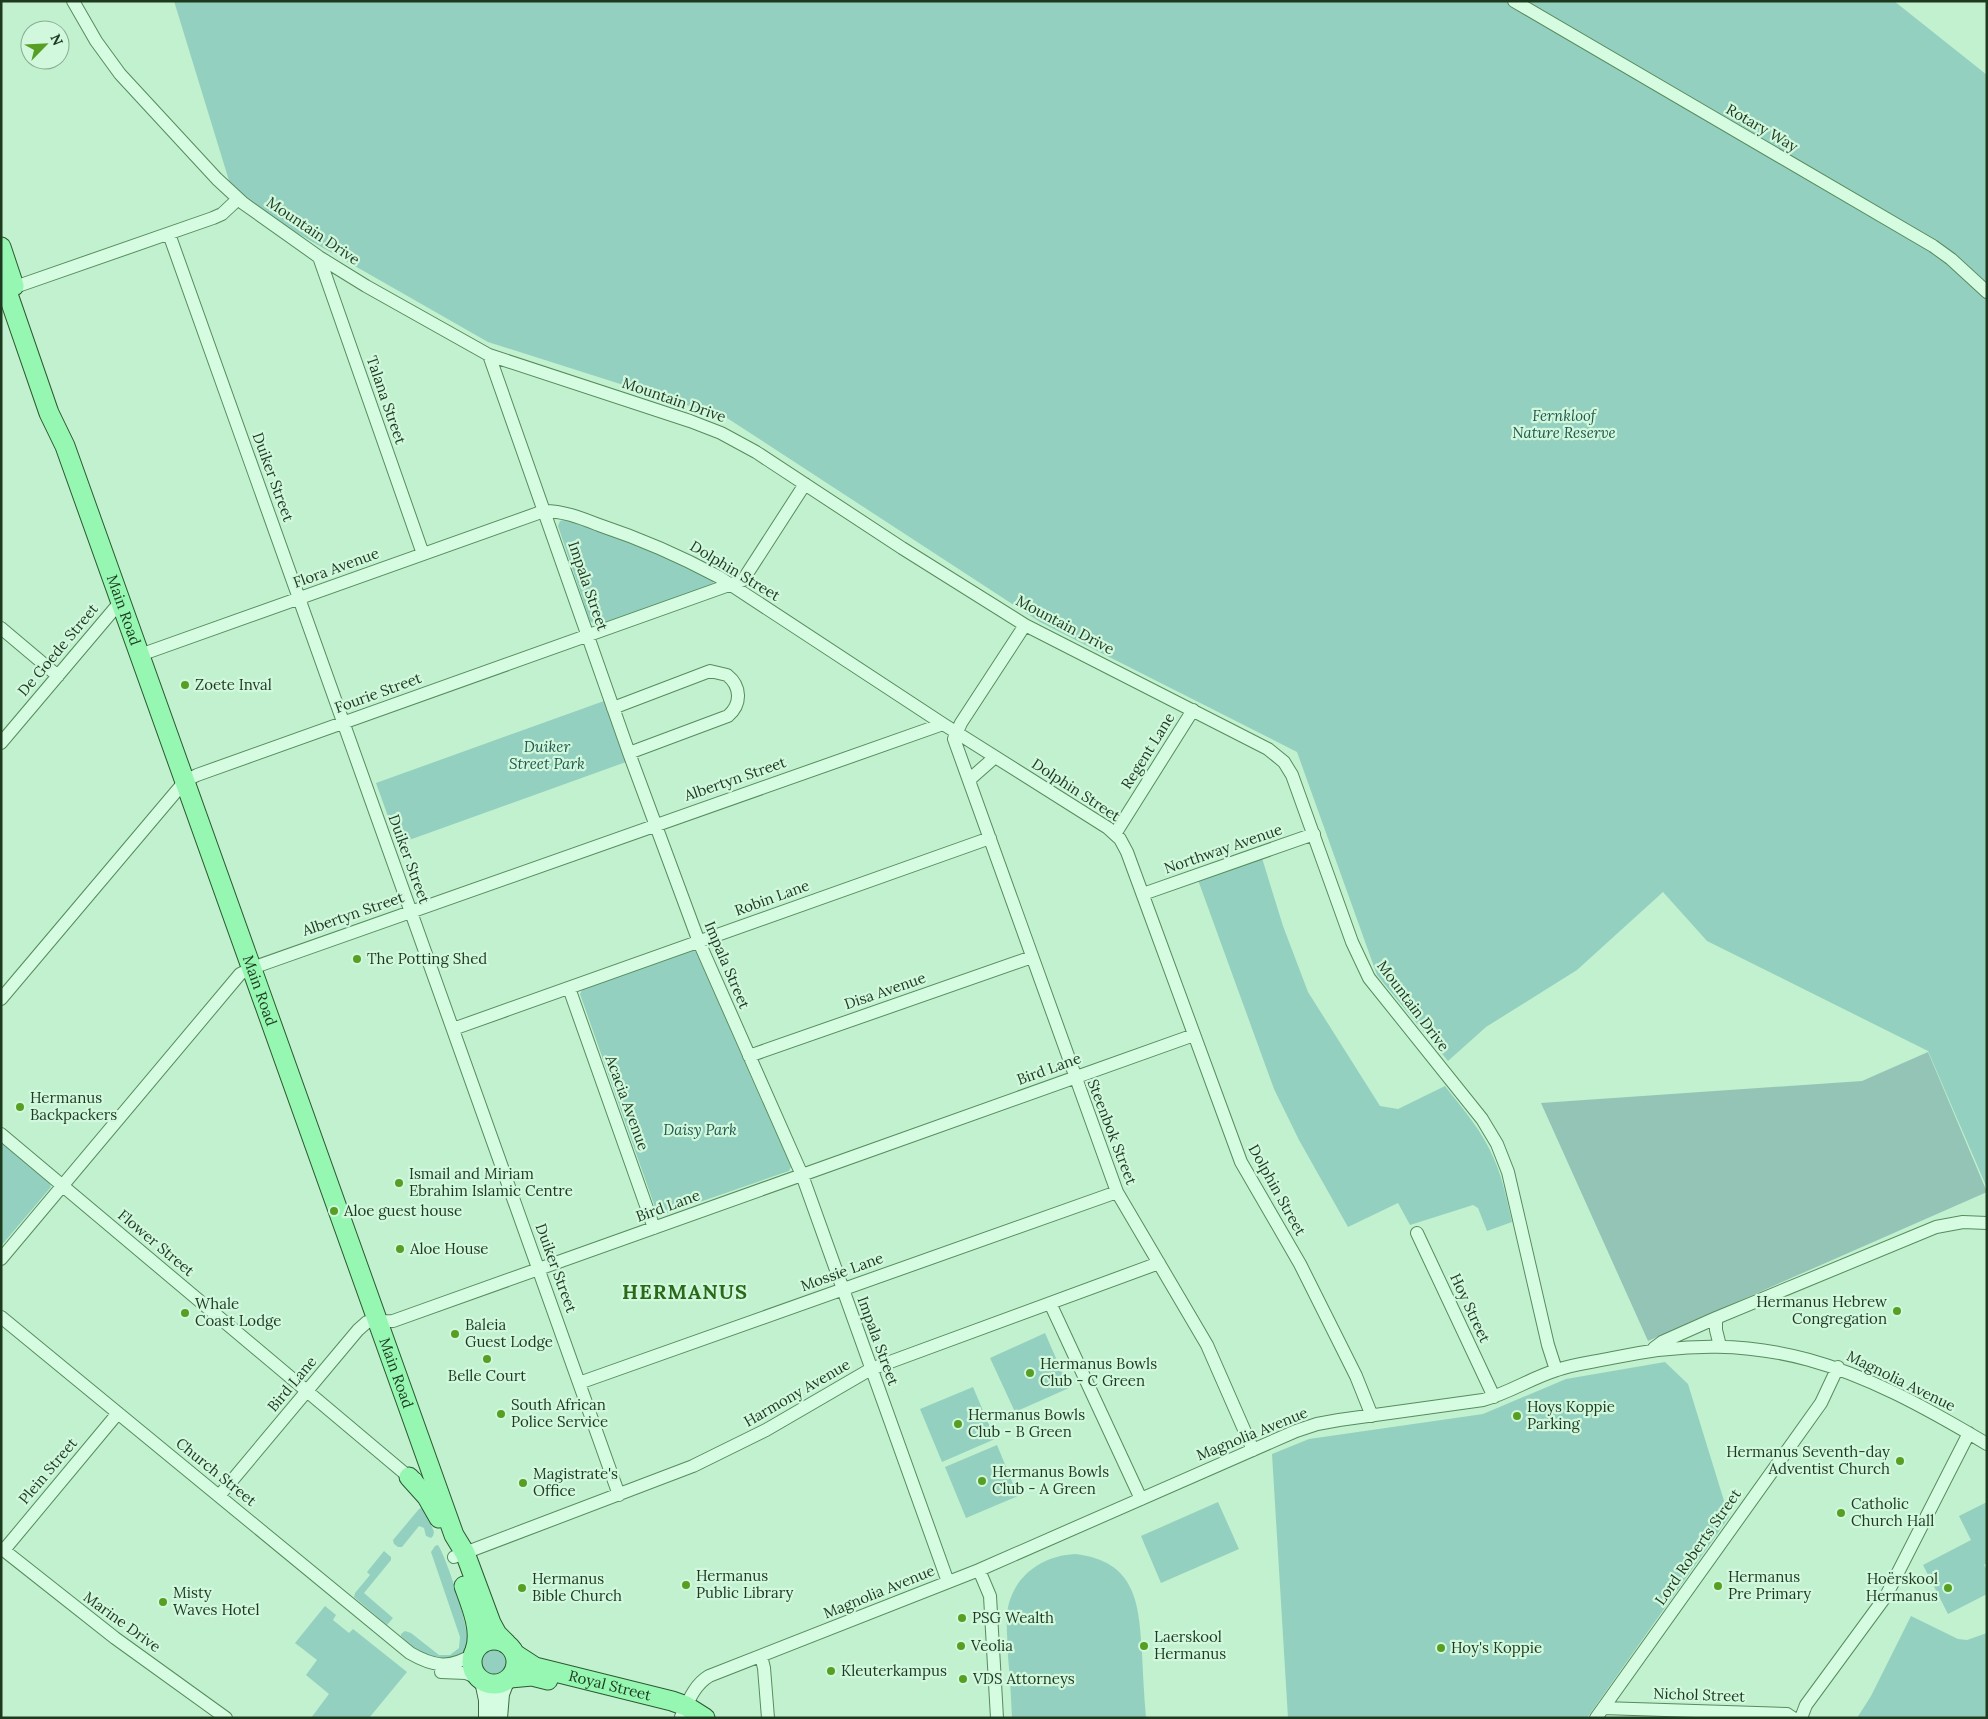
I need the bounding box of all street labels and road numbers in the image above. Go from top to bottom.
street label: Rotary Way [1723,99,1802,156]
street label: Mountain Drive [263,192,364,269]
street label: Talana Street [362,353,411,447]
street label: Mountain Drive [620,373,729,426]
street label: Duiker Street [249,430,298,524]
street label: Dolphin Street [687,536,784,605]
street label: Impala Street [564,539,613,633]
street label: Flora Avenue [290,543,381,592]
street label: Main Road [103,572,145,648]
street label: Mountain Drive [1013,591,1118,658]
street label: De Goede Street [13,599,102,700]
street label: Fourie Street [332,668,424,717]
street label: Regent Lane [1117,709,1179,792]
street label: Albertyn Street [681,752,788,805]
street label: Dolphin Street [1028,754,1124,825]
street label: Duiker Street [385,812,434,906]
street label: Northway Avenue [1161,819,1284,878]
street label: Robin Lane [732,875,812,920]
street label: Albertyn Street [299,887,406,940]
street label: Impala Street [700,918,755,1012]
street label: Main Road [239,953,281,1028]
street label: Mountain Drive [1373,957,1454,1055]
street label: Disa Avenue [842,968,928,1013]
street label: Bird Lane [1014,1048,1083,1089]
street label: Acacia Avenue [601,1052,653,1153]
street label: Steenbok Street [1084,1076,1141,1187]
street label: Dolphin Street [1244,1141,1311,1239]
street label: Bird Lane [633,1185,702,1226]
street label: Flower Street [114,1205,199,1280]
street label: Duiker Street [532,1221,581,1315]
street label: Mossie Lane [798,1248,886,1295]
street label: Hoy Street [1446,1270,1495,1346]
street label: Impala Street [854,1294,903,1388]
street label: Main Road [375,1335,418,1411]
street label: Magnolia Avenue [1844,1346,1959,1415]
street label: Bird Lane [263,1352,320,1415]
street label: Harmony Avenue [740,1354,853,1431]
street label: Magnolia Avenue [1193,1403,1310,1465]
street label: Plein Street [14,1433,81,1508]
street label: Church Street [172,1433,261,1510]
street label: Lord Roberts Street [1650,1485,1745,1608]
street label: Magnolia Avenue [820,1561,937,1623]
street label: Marine Drive [80,1587,165,1656]
street label: Royal Street [567,1666,653,1705]
street label: Nichol Street [1653,1683,1745,1706]

